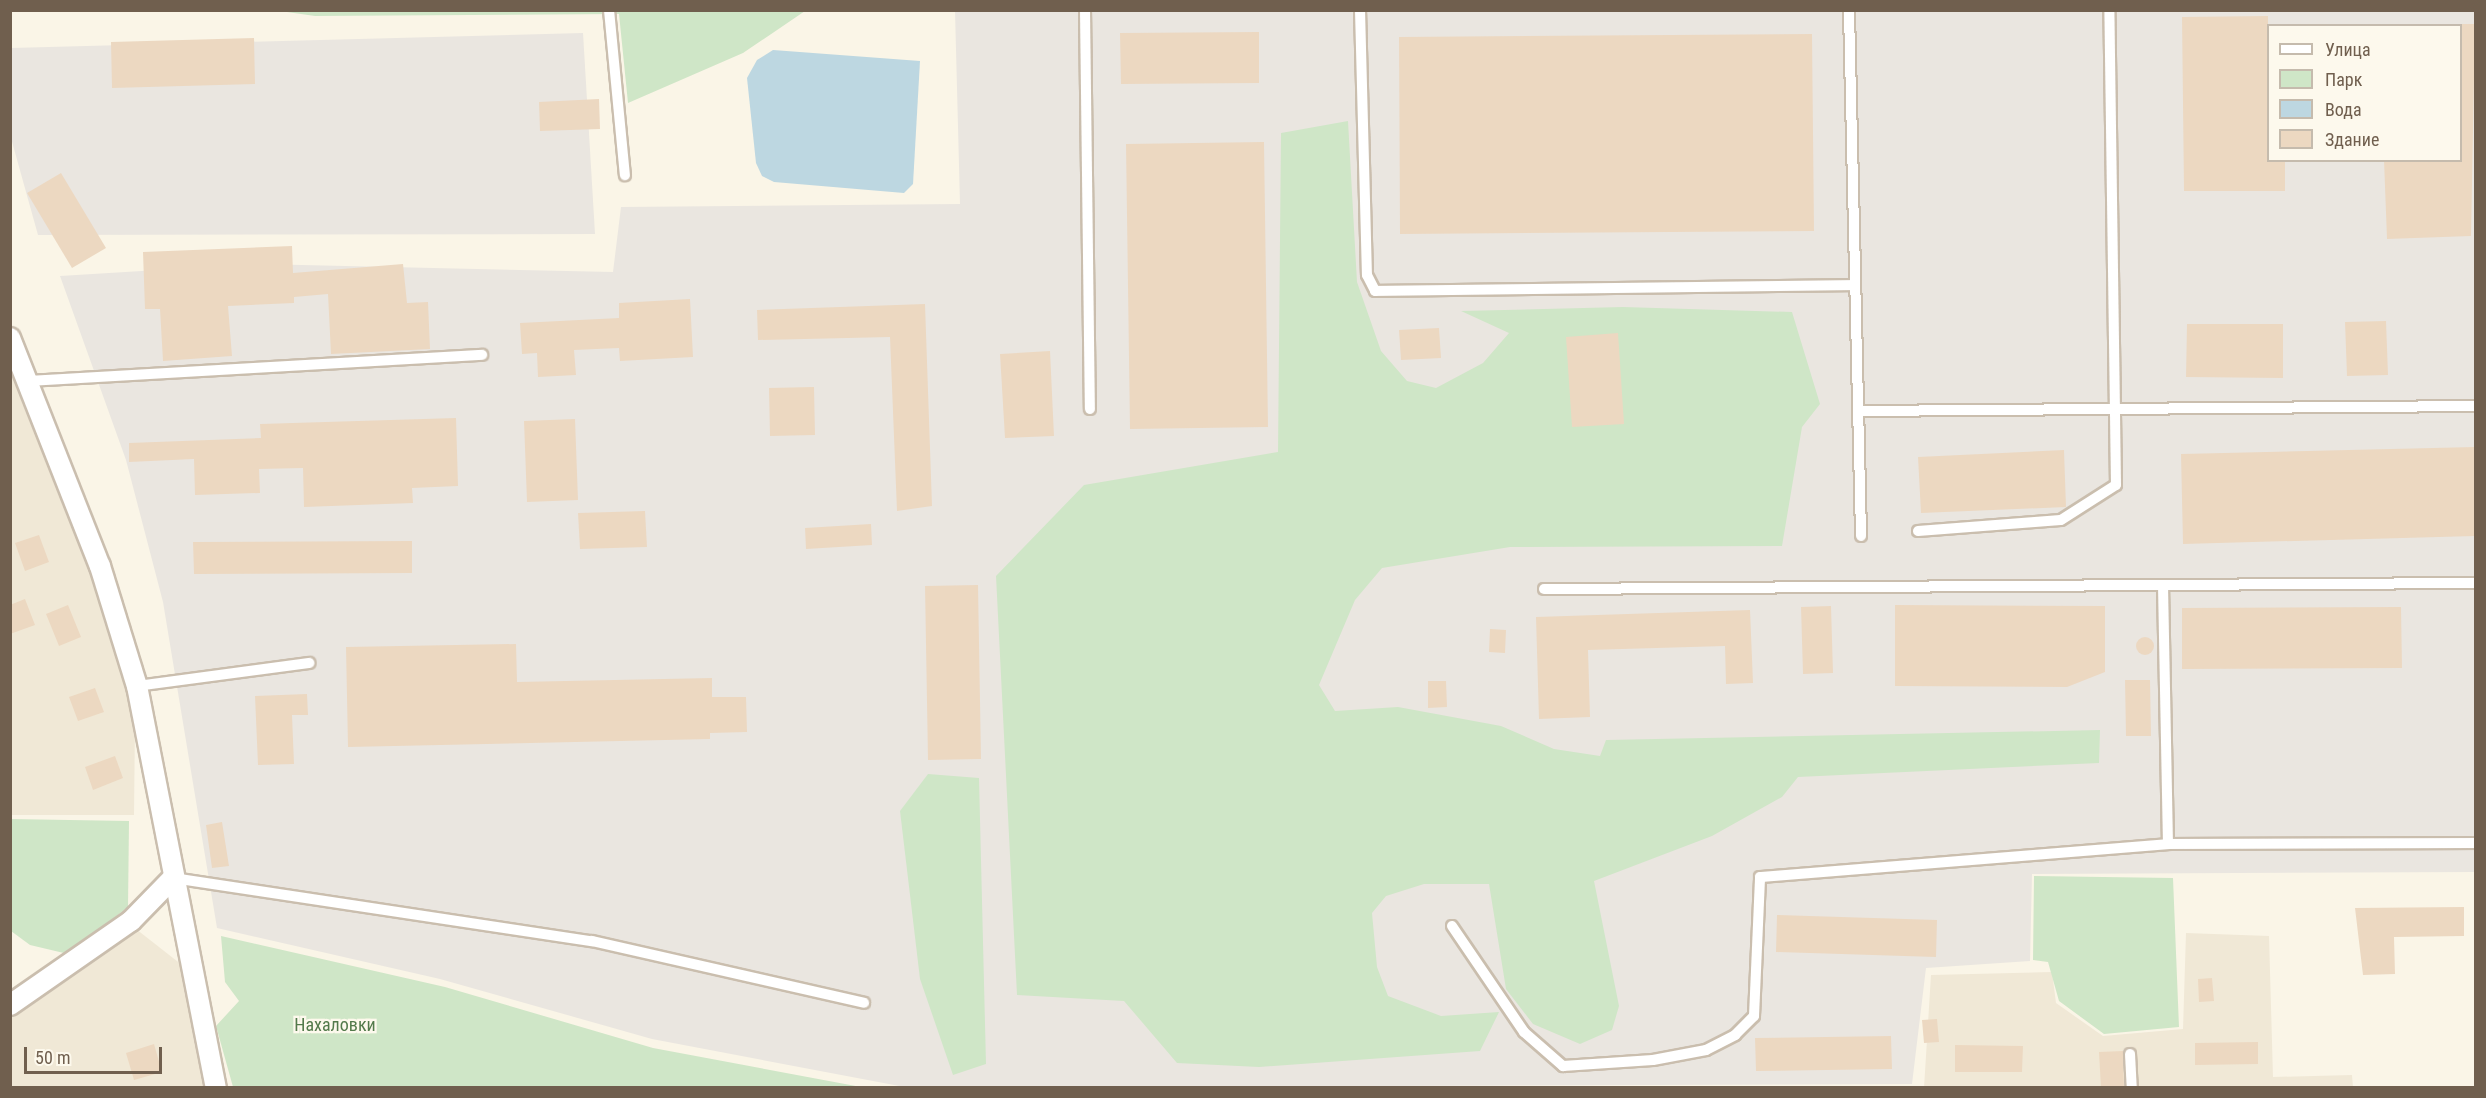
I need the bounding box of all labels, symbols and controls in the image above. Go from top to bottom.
legend [2267,24,2462,162]
text: Улица [2325,39,2371,60]
text: Парк [2325,69,2362,90]
text: Вода [2325,99,2362,120]
text: Здание [2325,129,2379,150]
park label: Нахаловки [294,1014,376,1036]
scale bar [27,1035,165,1073]
text: 50 m [35,1047,70,1068]

